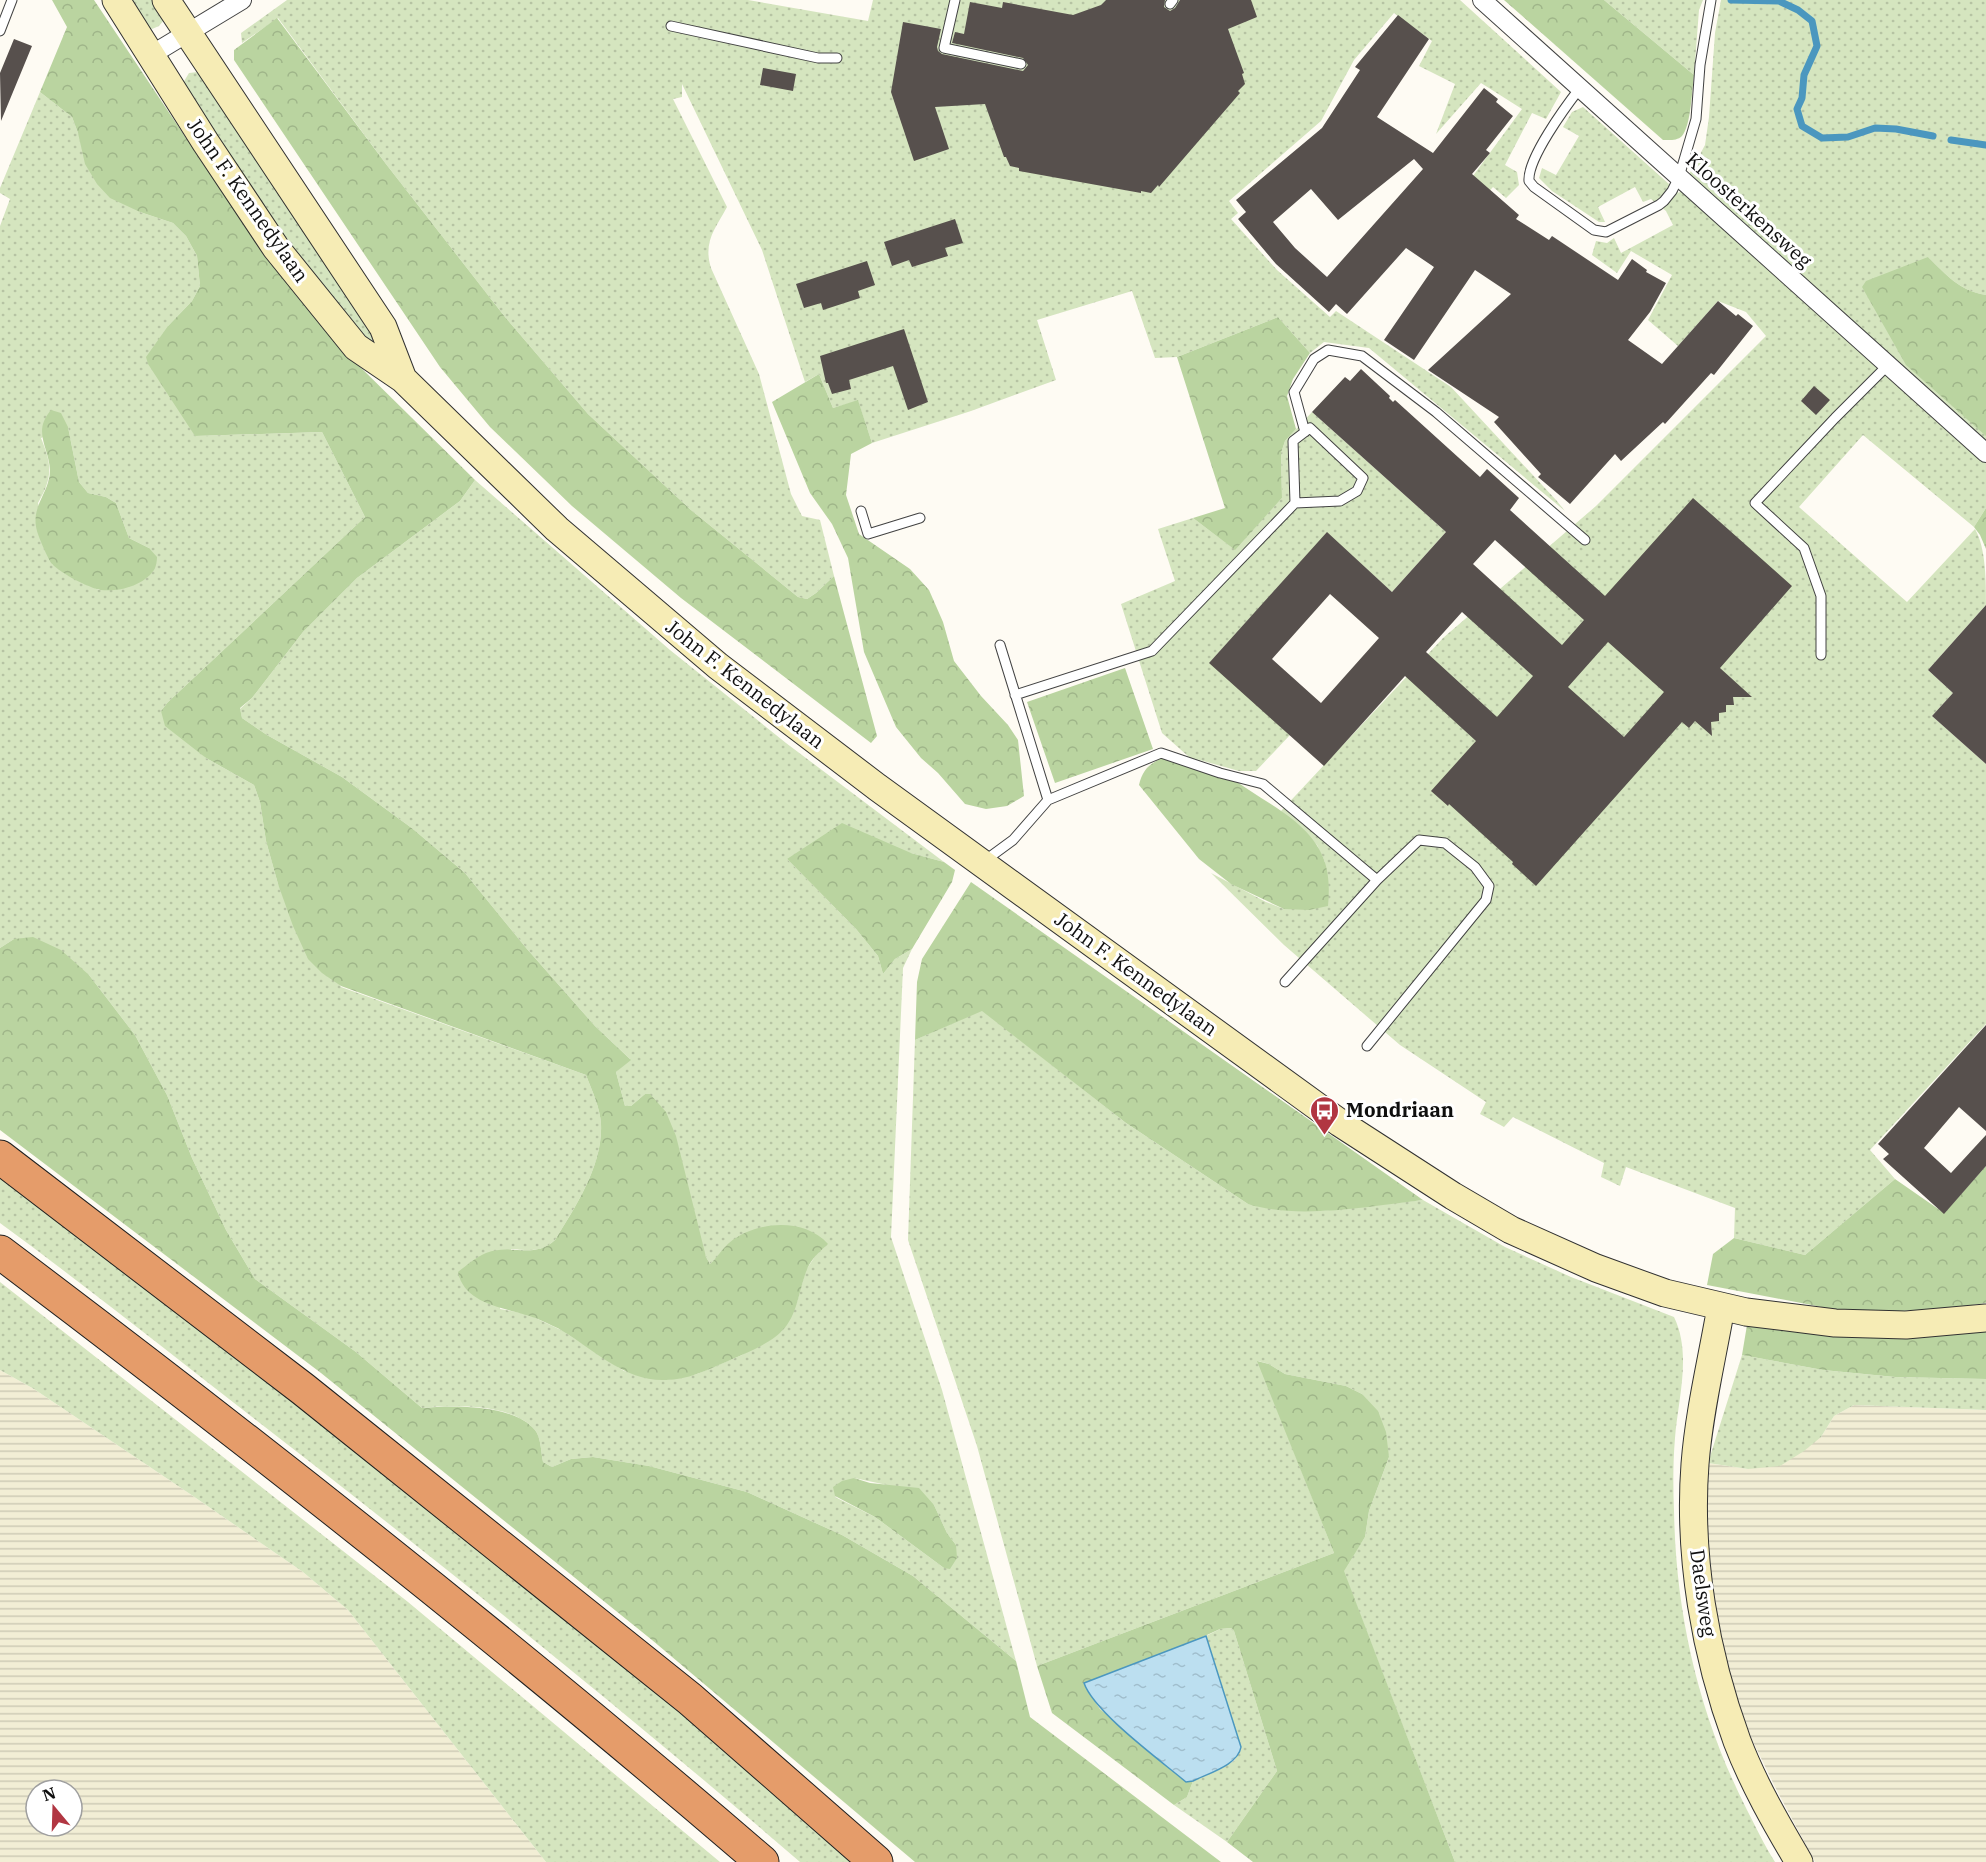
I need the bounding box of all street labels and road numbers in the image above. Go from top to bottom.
street label: John F. Kennedylaan [181,112,315,287]
street label: Kloosterkensweg [1681,146,1818,274]
street label: John F. Kennedylaan [660,613,831,754]
street label: John F. Kennedylaan [1049,905,1223,1042]
street label: Daelsweg [1684,1547,1723,1639]

